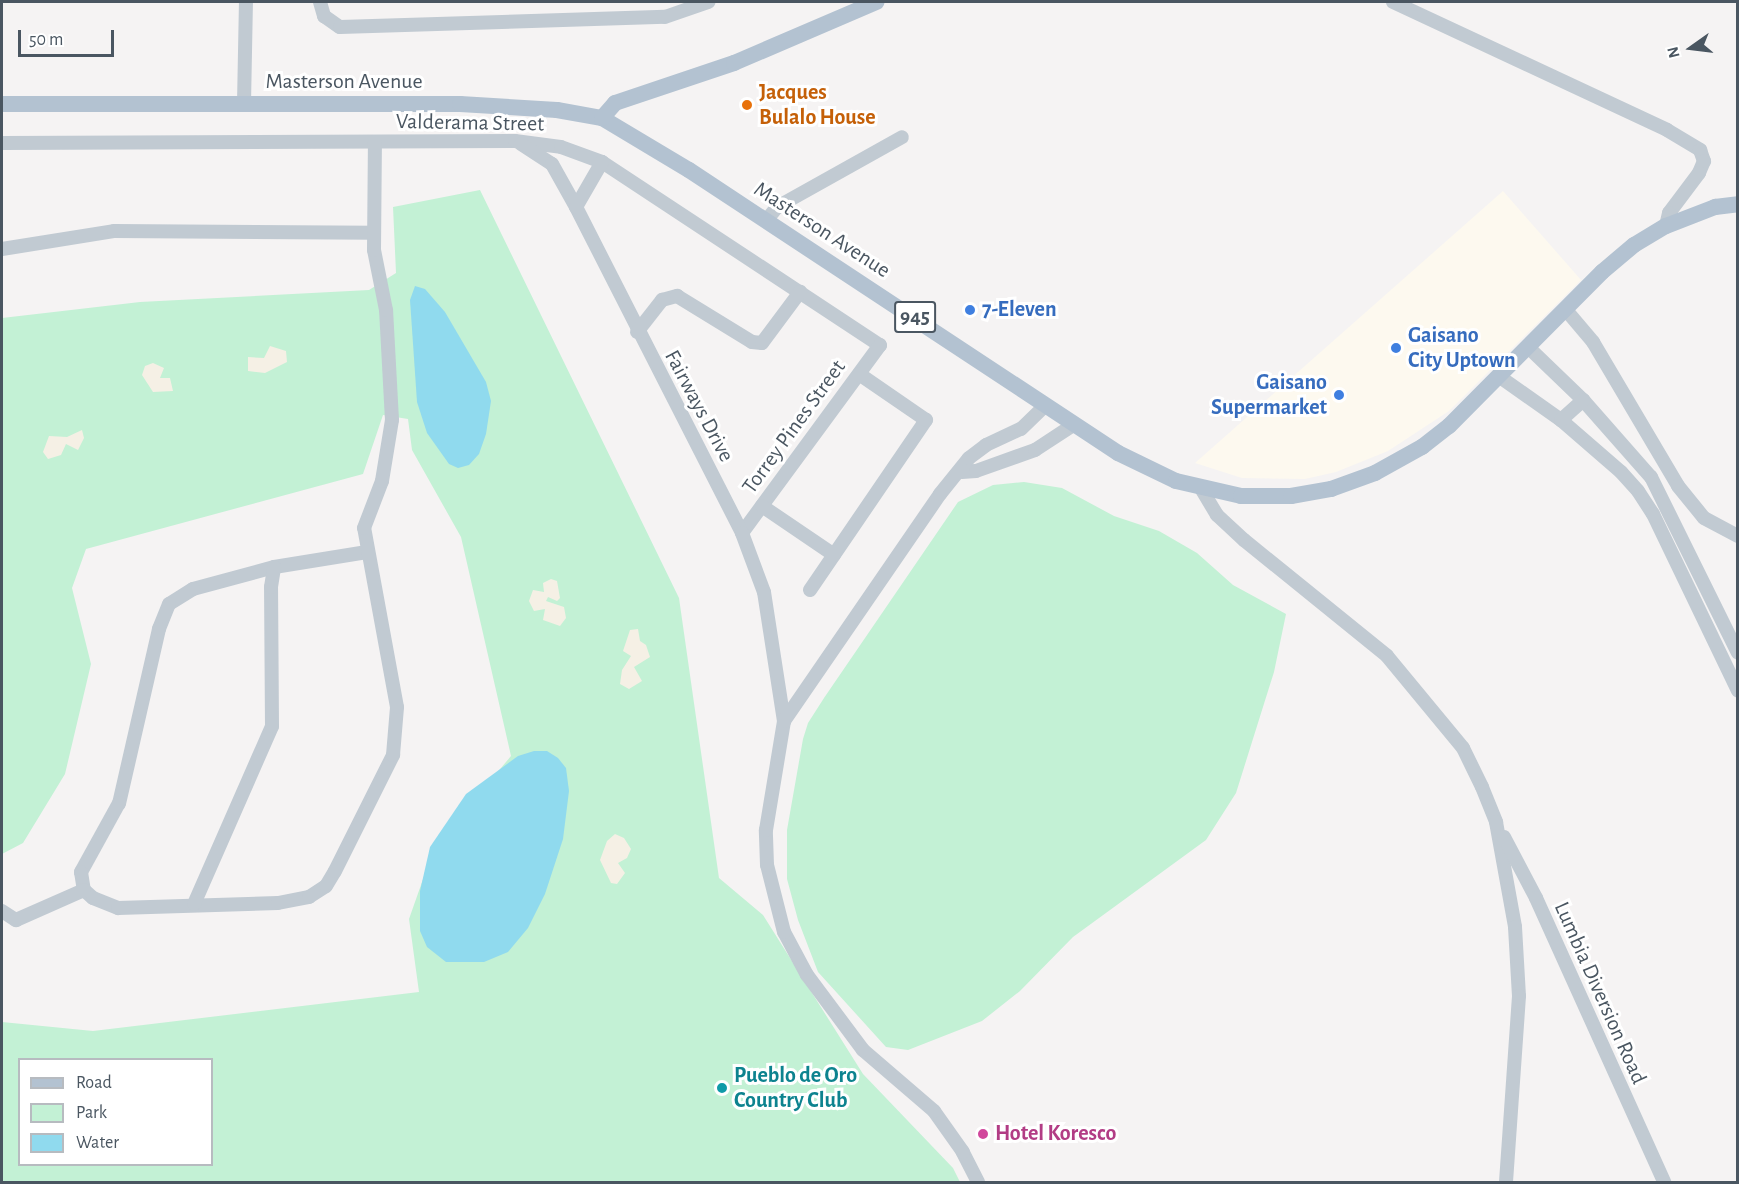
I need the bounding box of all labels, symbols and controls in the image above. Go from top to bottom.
scale bar [21,18,117,56]
north arrow [1661,18,1721,78]
text: 50 m [29,31,63,49]
text: N [1664,45,1683,60]
street label: Masterson Avenue [265,69,423,95]
place label: Jacques Bulalo House [759,79,876,130]
marker: Jacques Bulalo House [740,98,754,112]
street label: Valderama Street [396,109,544,137]
street label: Masterson Avenue [749,176,895,284]
place label: 7-Eleven [982,297,1057,323]
road number: 945 [894,299,936,335]
marker: 7-Eleven [963,303,977,317]
place label: Gaisano City Uptown [1408,322,1516,374]
marker: Gaisano City Uptown [1389,341,1403,355]
street label: Fairways Drive [658,345,740,467]
street label: Torrey Pines Street [737,355,851,499]
place label: Gaisano Supermarket [1211,369,1327,420]
marker: Gaisano Supermarket [1332,388,1346,402]
street label: Lumbia Diversion Road [1548,898,1652,1088]
legend [18,1058,213,1166]
place label: Pueblo de Oro Country Club [734,1062,857,1114]
text: Road [76,1074,112,1092]
marker: Pueblo de Oro Country Club [715,1081,729,1095]
text: Park [76,1104,107,1122]
place label: Hotel Koresco [995,1121,1116,1147]
marker: Hotel Koresco [976,1127,990,1141]
text: Water [76,1134,119,1152]

